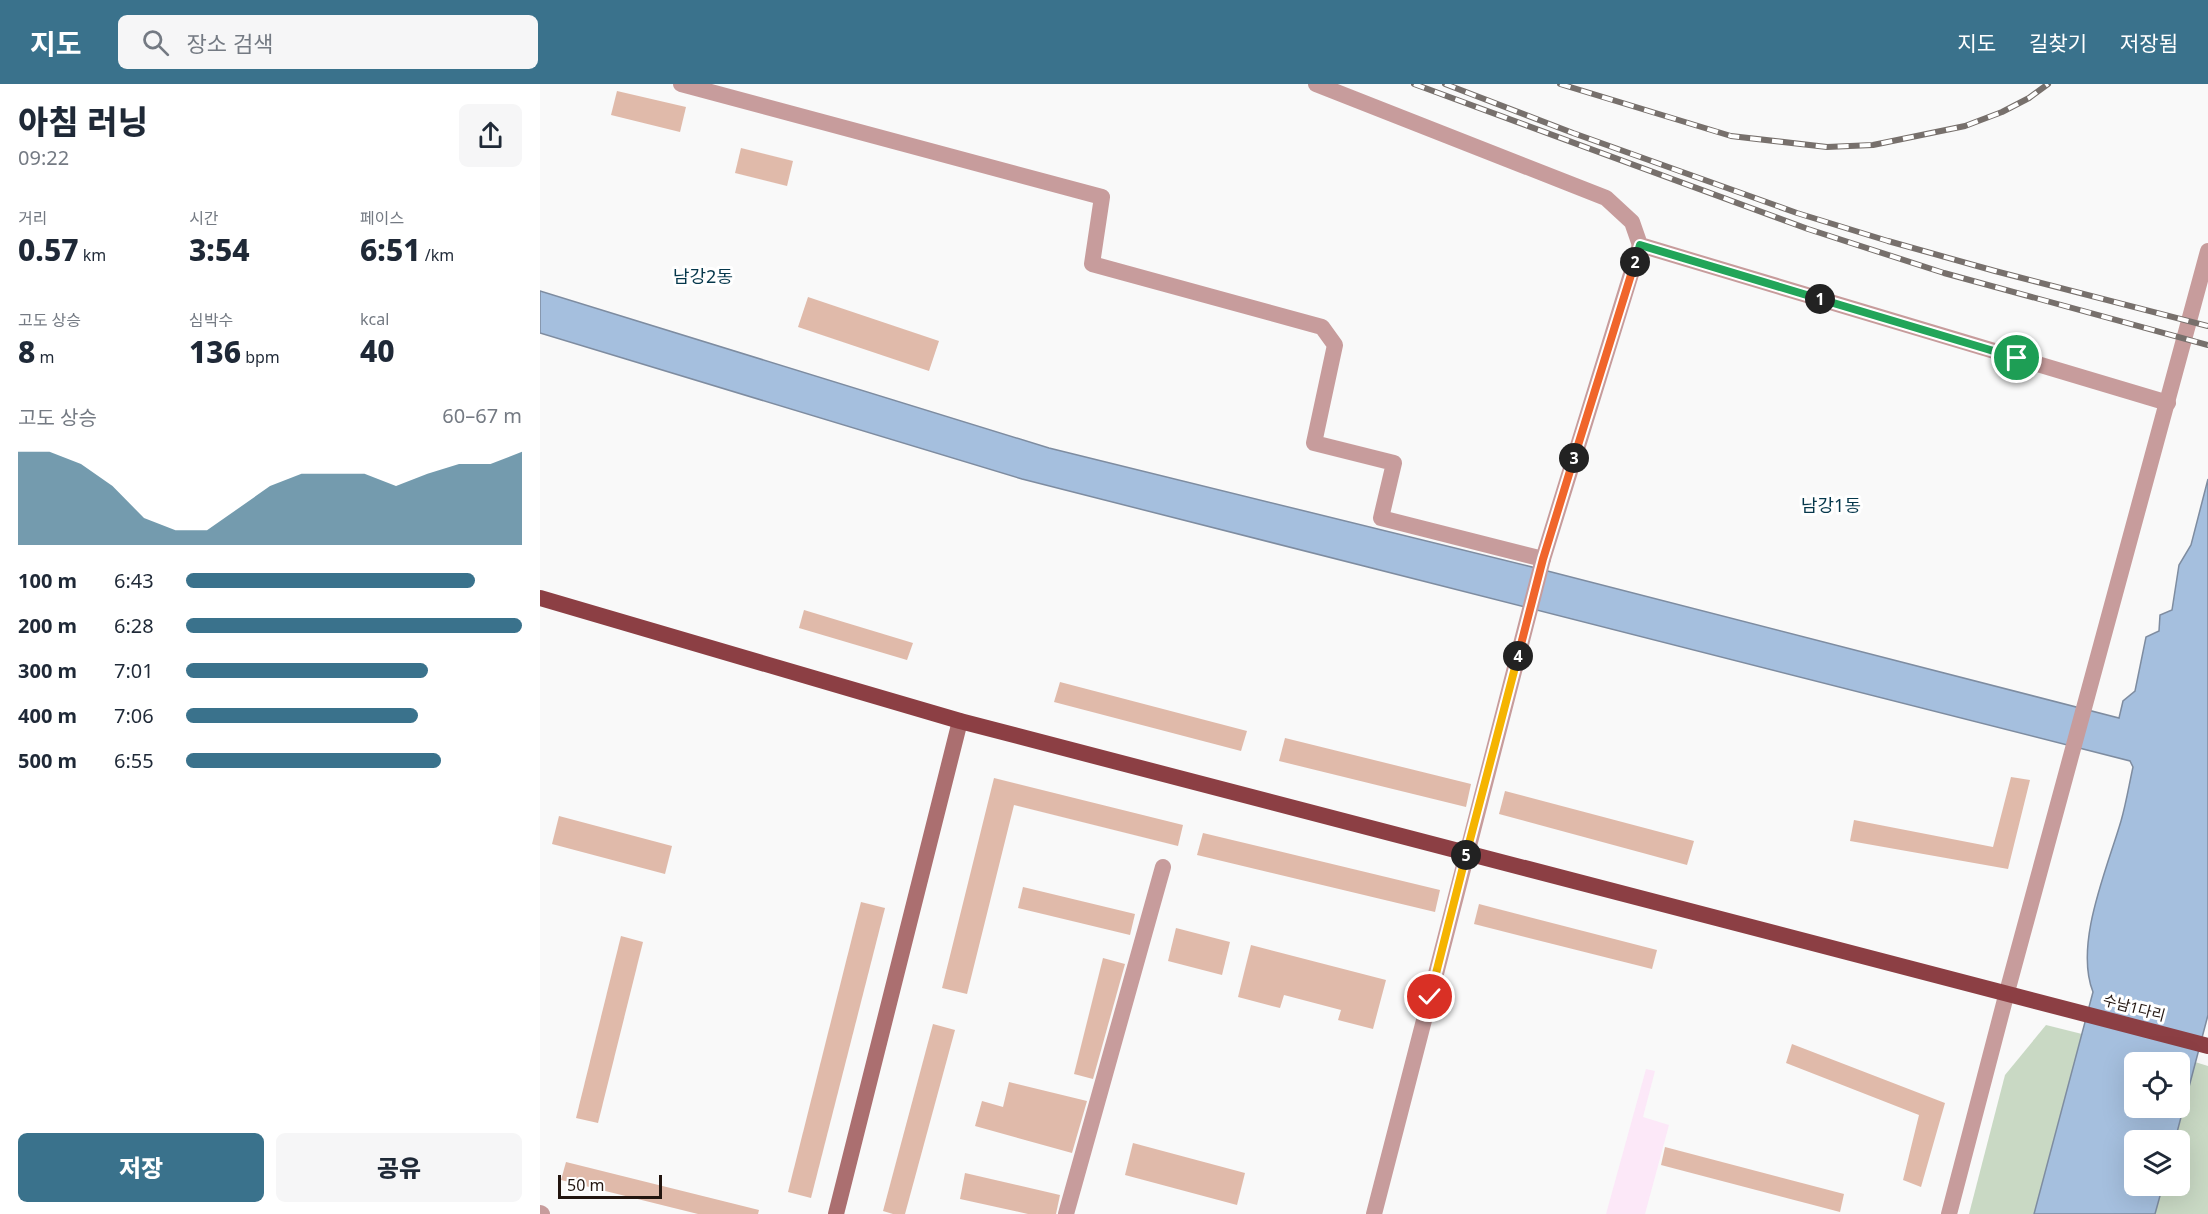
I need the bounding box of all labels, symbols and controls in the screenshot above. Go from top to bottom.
search box [118,15,538,69]
text: 지도 [30,24,82,62]
icon: search [139,26,172,59]
text: 장소 검색 [187,28,273,58]
text: 지도 [1957,29,1996,57]
text: 길찾기 [2029,29,2087,57]
text: 저장됨 [2120,29,2178,57]
text: 아침 러닝 [18,99,148,144]
button: share [459,104,522,167]
text: 09:22 [18,144,69,171]
text: 거리 [18,207,47,229]
text: 시간 [189,207,218,229]
text: 페이스 [360,207,404,229]
text: 0.57 [18,229,79,270]
text: 3:54 [189,229,250,270]
text: 6:51 [360,229,421,270]
text: km [79,244,106,266]
text: /km [421,244,454,266]
pin: 2 [1620,247,1650,277]
text: 2 [1630,251,1640,273]
district label: 남강2동 [673,264,733,288]
pin: 1 [1805,284,1835,314]
text: 1 [1815,288,1825,310]
text: kcal [360,308,389,330]
text: 고도 상승 [18,309,81,331]
text: 심박수 [189,309,233,331]
text: 40 [360,330,395,371]
text: 8 [18,331,35,372]
text: 136 [189,331,241,372]
pin [1991,332,2042,383]
icon: arrive [2000,341,2033,374]
text: m [35,346,54,368]
text: bpm [241,346,280,368]
text: 60–67 m [442,402,522,429]
text: 고도 상승 [18,404,97,431]
pin: 3 [1559,443,1589,473]
text: 3 [1569,447,1579,469]
district label: 남강1동 [1801,493,1861,517]
text: 100 m [18,567,77,594]
text: 6:43 [114,567,154,594]
text: 200 m [18,612,77,639]
text: 6:28 [114,612,154,639]
pin: 4 [1503,641,1533,671]
text: 4 [1513,645,1523,667]
text: 300 m [18,657,77,684]
text: 7:01 [114,657,154,684]
text: 400 m [18,702,77,729]
text: 7:06 [114,702,154,729]
text: 500 m [18,747,77,774]
text: 6:55 [114,747,154,774]
pin: 5 [1451,840,1481,870]
text: 5 [1461,844,1471,866]
pin [1404,971,1455,1022]
icon: check [1413,980,1446,1013]
street label: 수남1다리 [2101,989,2168,1025]
map controls [2124,1052,2190,1196]
button: locate [2124,1052,2190,1118]
button: layers [2124,1130,2190,1196]
button: 저장 [18,1133,264,1202]
button: 공유 [276,1133,522,1202]
scale bar [558,1172,662,1200]
text: 50 m [567,1174,604,1196]

